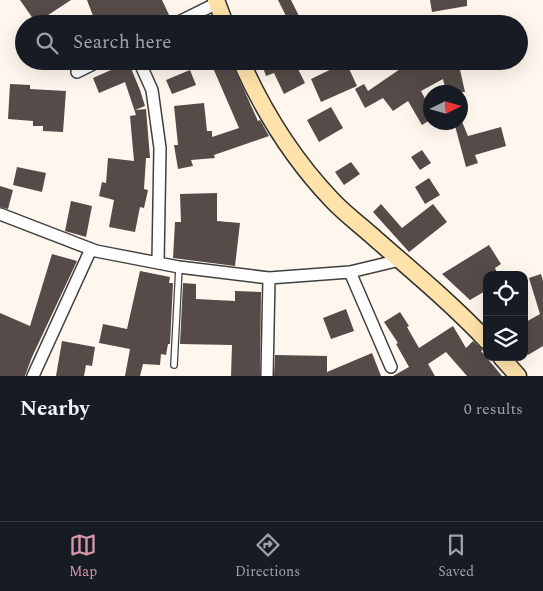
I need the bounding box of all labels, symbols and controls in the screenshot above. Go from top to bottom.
search box [15,15,528,70]
text: Search here [73,28,172,57]
icon: search [33,29,61,57]
north arrow [423,85,468,130]
map controls [483,271,528,361]
button: locate [483,271,528,316]
button: layers [483,316,528,361]
text: Nearby [20,393,90,425]
text: 0 results [464,397,523,421]
tab: Map [69,531,97,582]
tab: Directions [235,531,300,582]
tab: Saved [438,531,474,582]

